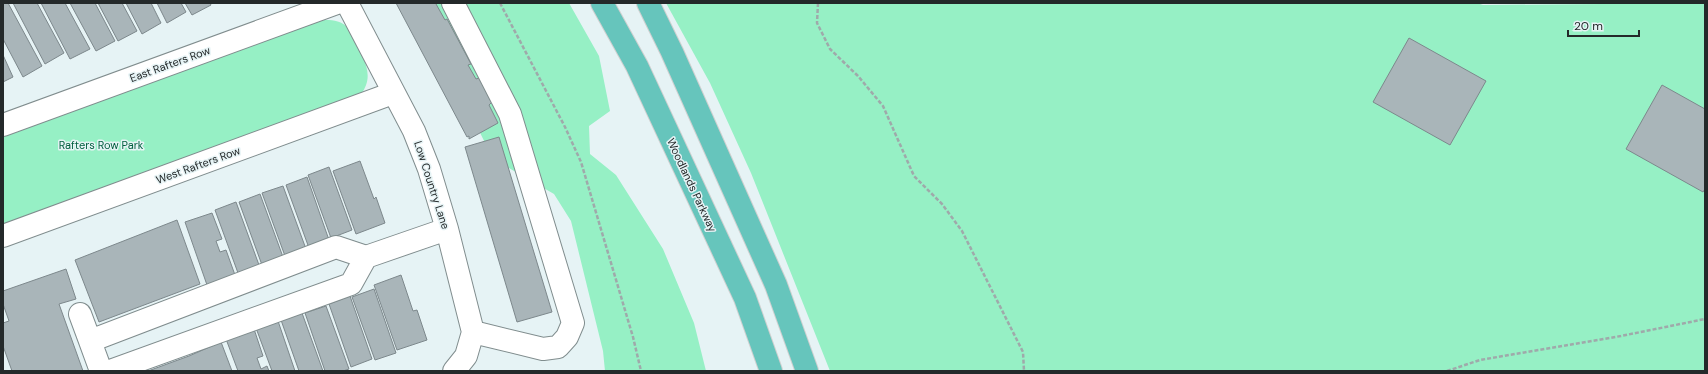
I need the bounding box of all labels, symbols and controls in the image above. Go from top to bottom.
scale bar [1568,12,1639,38]
text: 20 m [1574,18,1603,34]
street label: East Rafters Row [128,43,213,85]
street label: Woodlands Parkway [664,136,720,234]
park label: Rafters Row Park [59,138,144,152]
street label: Low Country Lane [411,139,453,231]
street label: West Rafters Row [154,143,243,187]

